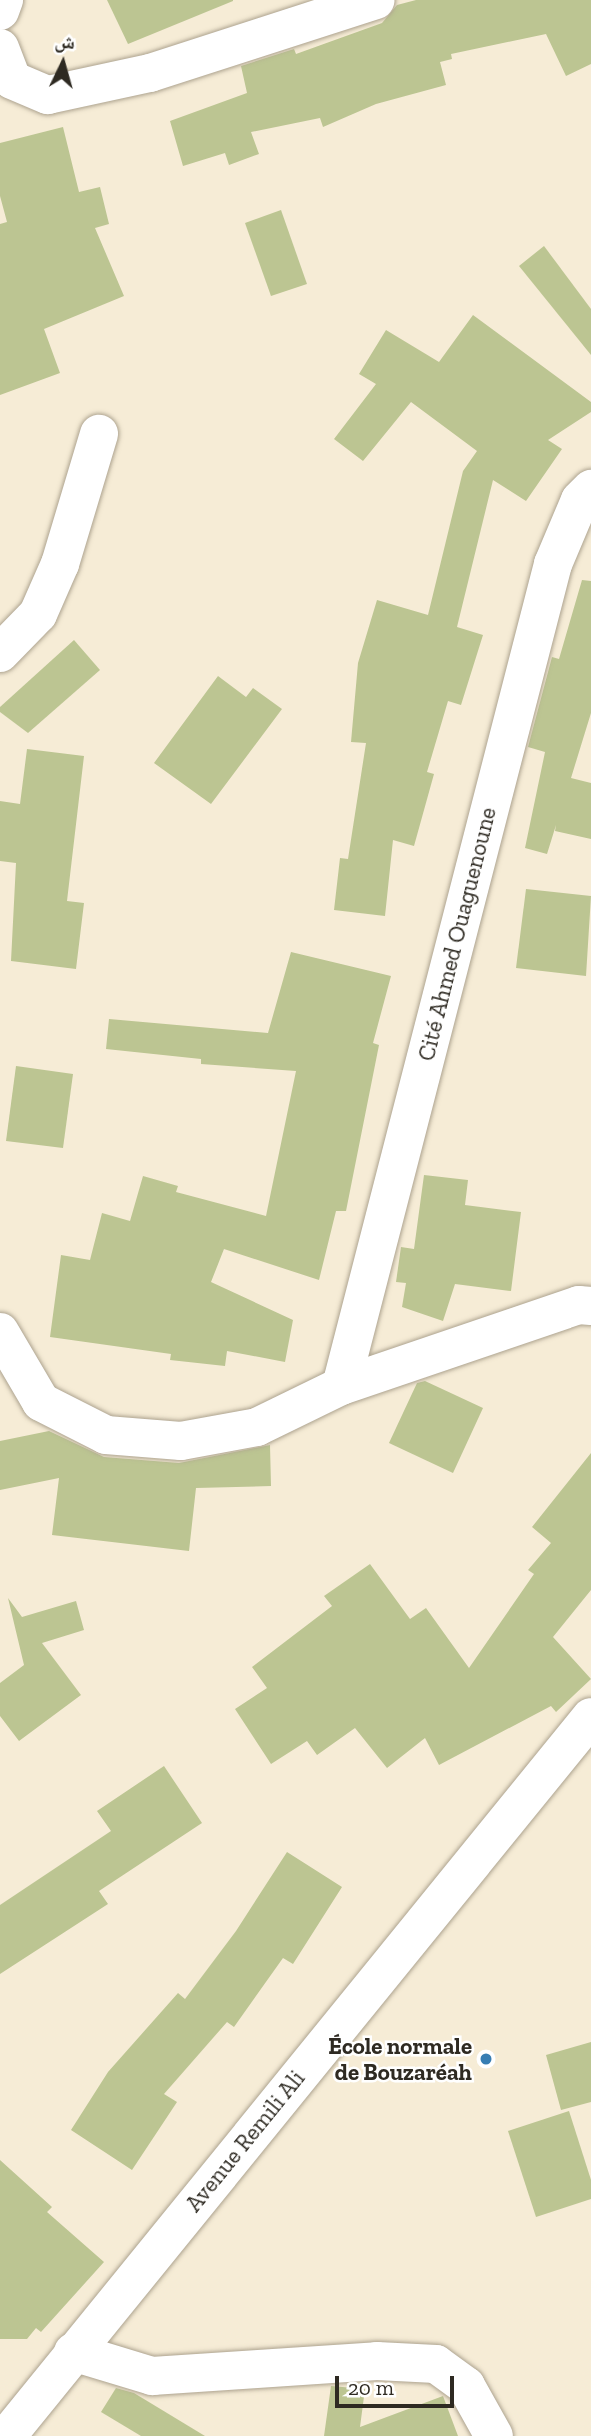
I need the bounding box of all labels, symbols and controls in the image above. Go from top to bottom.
north arrow [28,28,98,98]
text: ش [54,29,76,54]
street label: Cité Ahmed Ouaguenoune [412,804,502,1064]
place label: École normale de Bouzaréah [328,2032,472,2086]
marker: École normale de Bouzaréah [478,2051,494,2067]
street label: Avenue Remili Ali [179,2065,311,2217]
scale bar [339,2362,458,2406]
text: 20 m [348,2375,394,2400]

